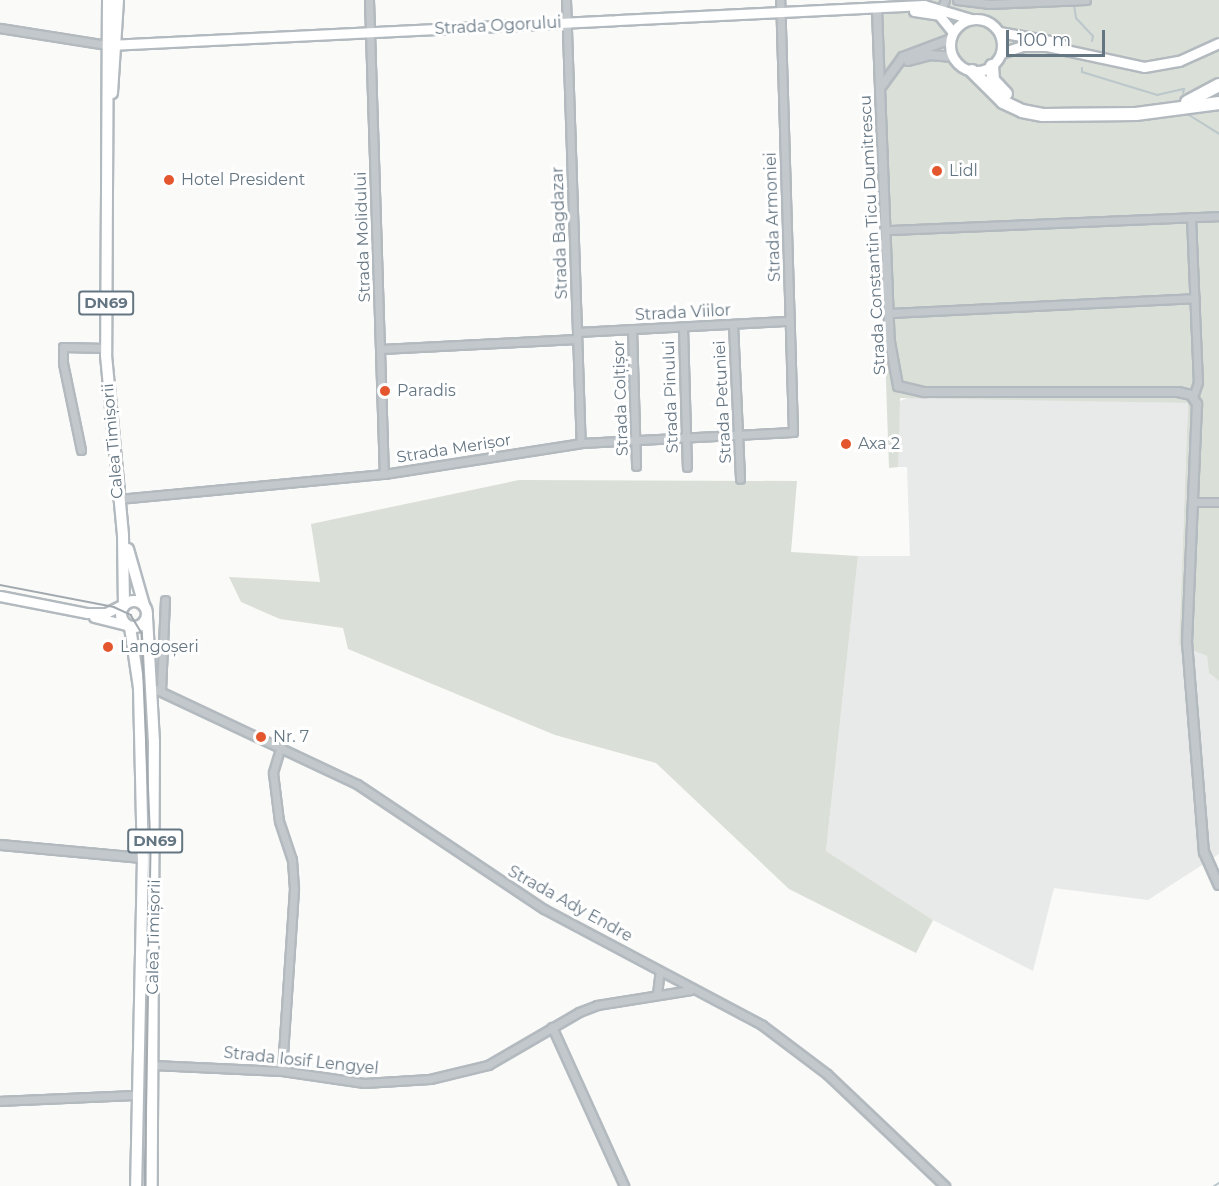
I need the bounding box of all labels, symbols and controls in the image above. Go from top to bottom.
street label: Strada Ogorului [434,13,562,39]
scale bar [1009,18,1108,56]
text: 100 m [1017,29,1071,51]
street label: Strada Constantin Ticu Dumitrescu [856,94,890,376]
street label: Strada Armoniei [761,152,785,282]
place label: Lidl [949,161,978,181]
marker: Lidl [930,164,944,178]
street label: Strada Bagdazar [548,166,572,300]
place label: Hotel President [181,170,305,190]
street label: Strada Molidului [351,171,375,303]
marker: Hotel President [162,173,176,187]
road number: DN69 [78,291,134,315]
street label: Strada Viilor [634,301,732,325]
street label: Strada Colțișor [609,340,633,456]
street label: Strada Pinului [659,340,683,454]
street label: Strada Petuniei [710,340,736,464]
place label: Paradis [397,381,456,401]
street label: Calea Timișorii [98,383,128,499]
marker: Paradis [378,384,392,398]
street label: Strada Merișor [395,430,513,468]
place label: Axa 2 [858,434,900,454]
marker: Axa 2 [839,437,853,451]
place label: Langoșeri [120,637,199,657]
marker: Langoșeri [101,640,115,654]
place label: Nr. 7 [273,727,309,747]
marker: Nr. 7 [254,730,268,744]
road number: DN69 [126,829,184,853]
street label: Strada Ady Endre [504,862,636,946]
street label: Calea Timișorii [143,879,165,995]
street label: Strada Iosif Lengyel [223,1043,379,1079]

